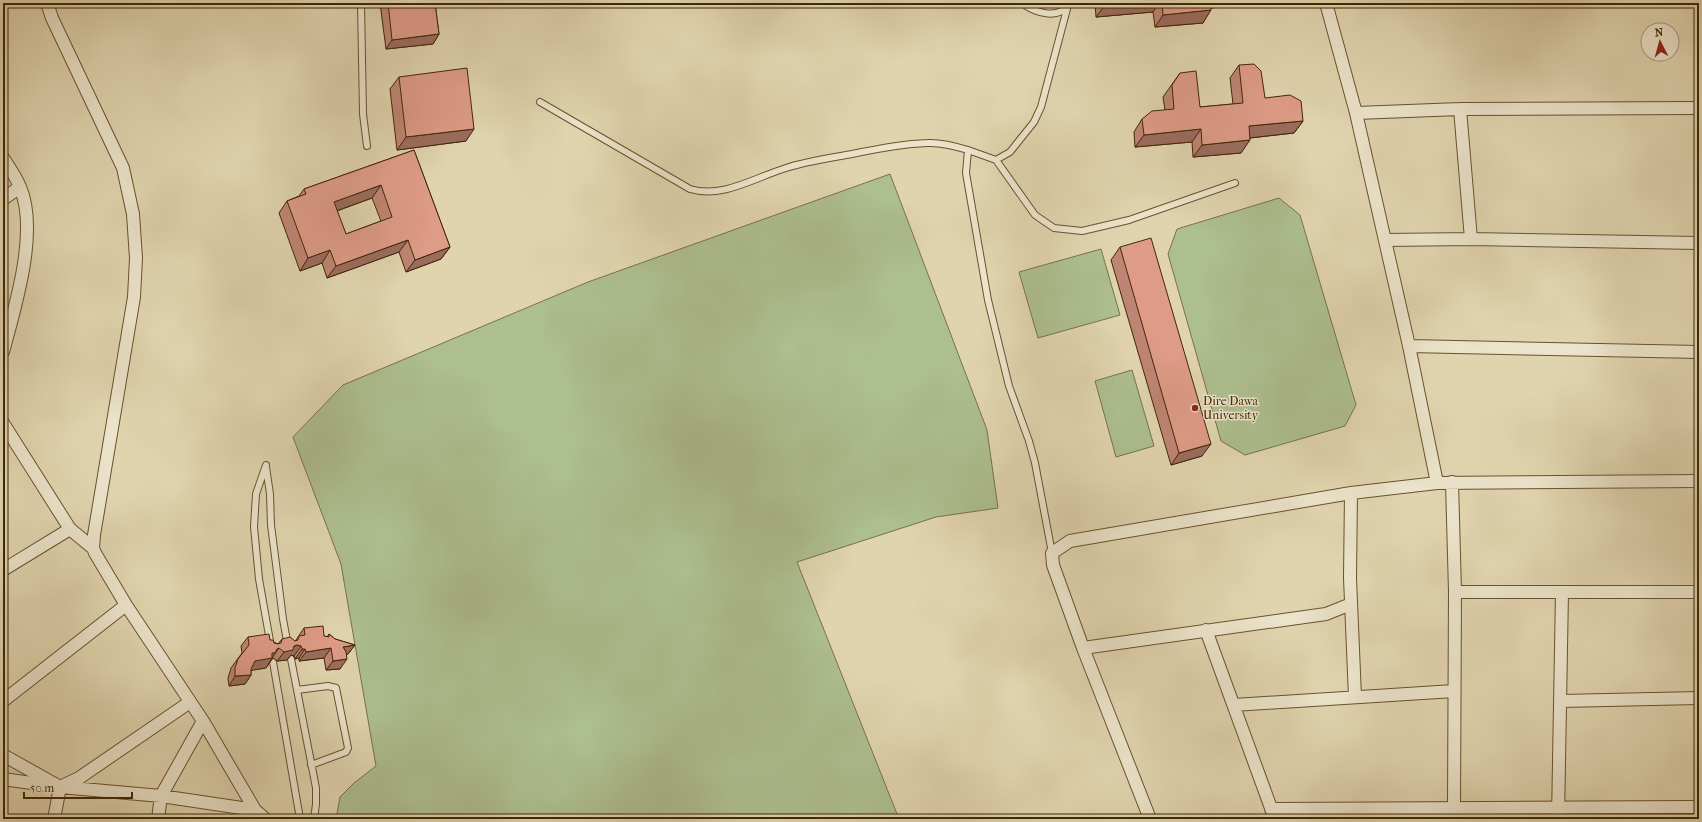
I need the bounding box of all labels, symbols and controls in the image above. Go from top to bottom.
north arrow [1640,22,1680,62]
text: N [1654,26,1664,39]
place label: Dire Dawa University [1203,394,1259,422]
marker: Dire Dawa University [1190,403,1200,413]
scale bar [24,774,132,800]
text: 50 m [30,781,54,795]

